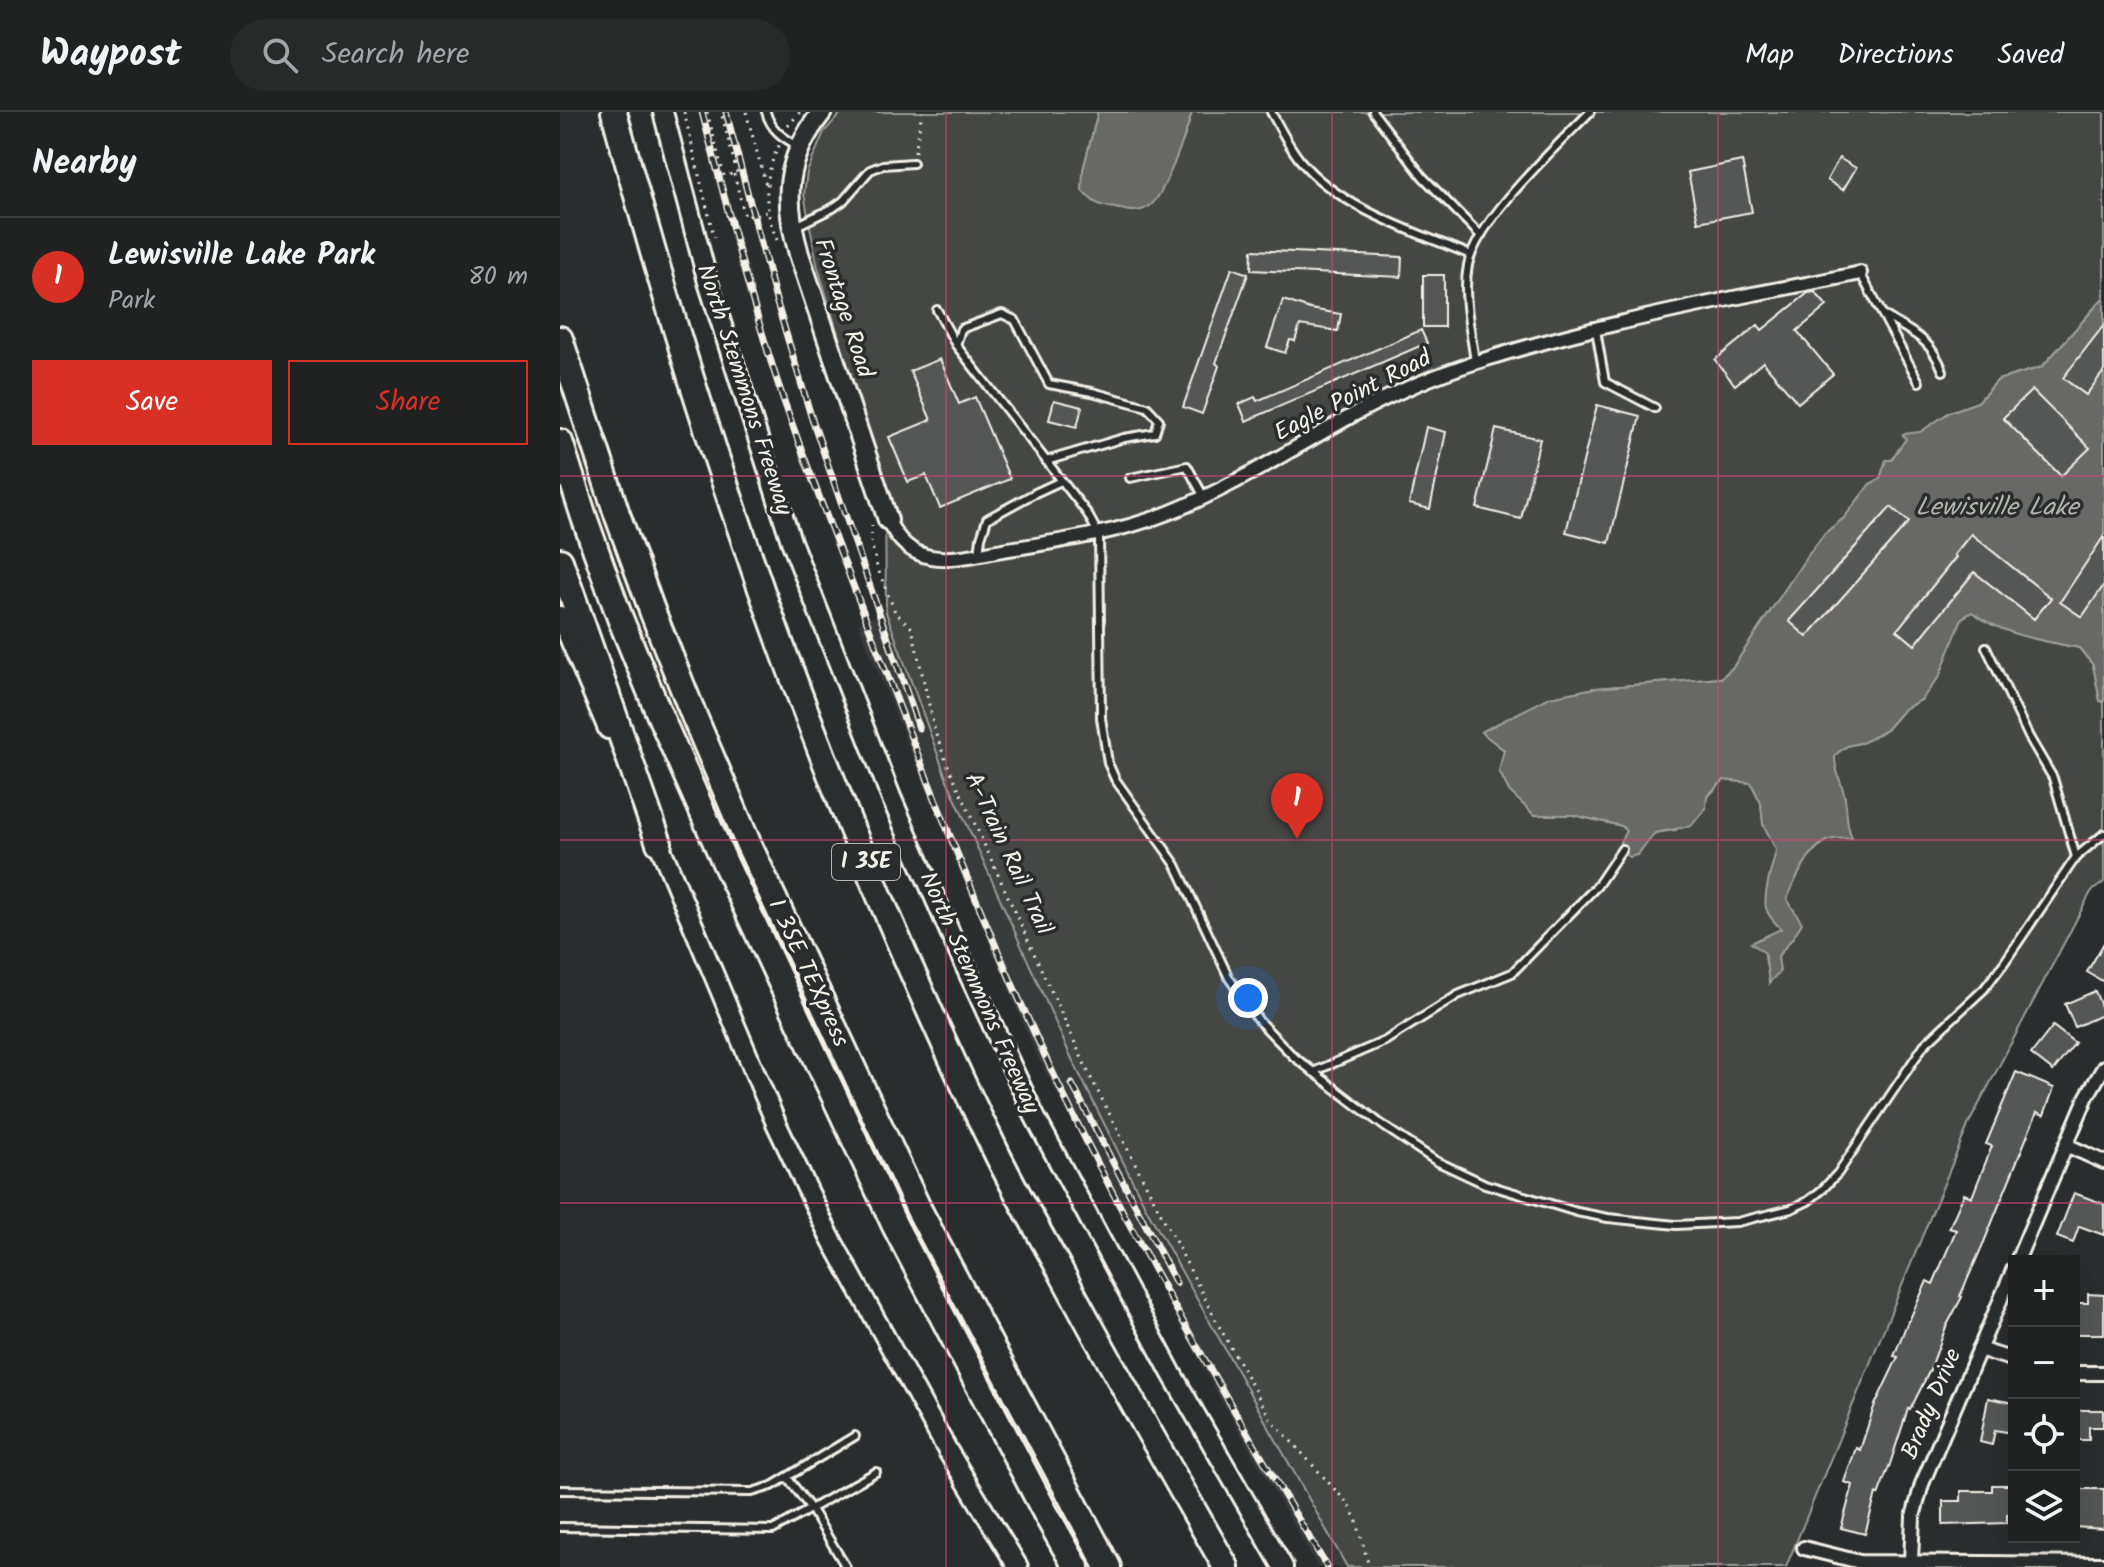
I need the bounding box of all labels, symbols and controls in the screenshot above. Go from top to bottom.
search box [230,19,790,91]
text: Waypost [40,25,182,85]
text: Search here [322,31,470,79]
icon: search [258,33,302,77]
text: Map [1745,33,1794,78]
text: Directions [1838,33,1954,78]
text: Saved [1998,33,2064,78]
text: Nearby [32,137,137,191]
text: Lewisville Lake Park [108,232,375,280]
street label: Frontage Road [802,233,884,384]
text: 1 [54,256,62,298]
text: 80 m [468,256,528,298]
street label: North Stemmons Freeway [685,259,803,521]
text: Park [108,280,155,322]
street label: Eagle Point Road [1267,339,1440,453]
button: Save [32,360,272,445]
button: Share [288,360,528,445]
water label: Lewisville Lake [1916,487,2081,529]
street label: A-Train Rail Trail [953,766,1063,942]
pin: 1 [1271,773,1323,839]
road number: I 35E [832,844,900,880]
street label: North Stemmons Freeway [908,865,1050,1121]
street label: I 35E TEXpress [757,892,859,1054]
your location [1228,978,1268,1018]
map controls [2008,1255,2080,1543]
button: + [2008,1255,2080,1327]
button: − [2008,1327,2080,1399]
street label: Brady Drive [1891,1342,1973,1466]
button: locate [2008,1399,2080,1471]
button: layers [2008,1471,2080,1543]

